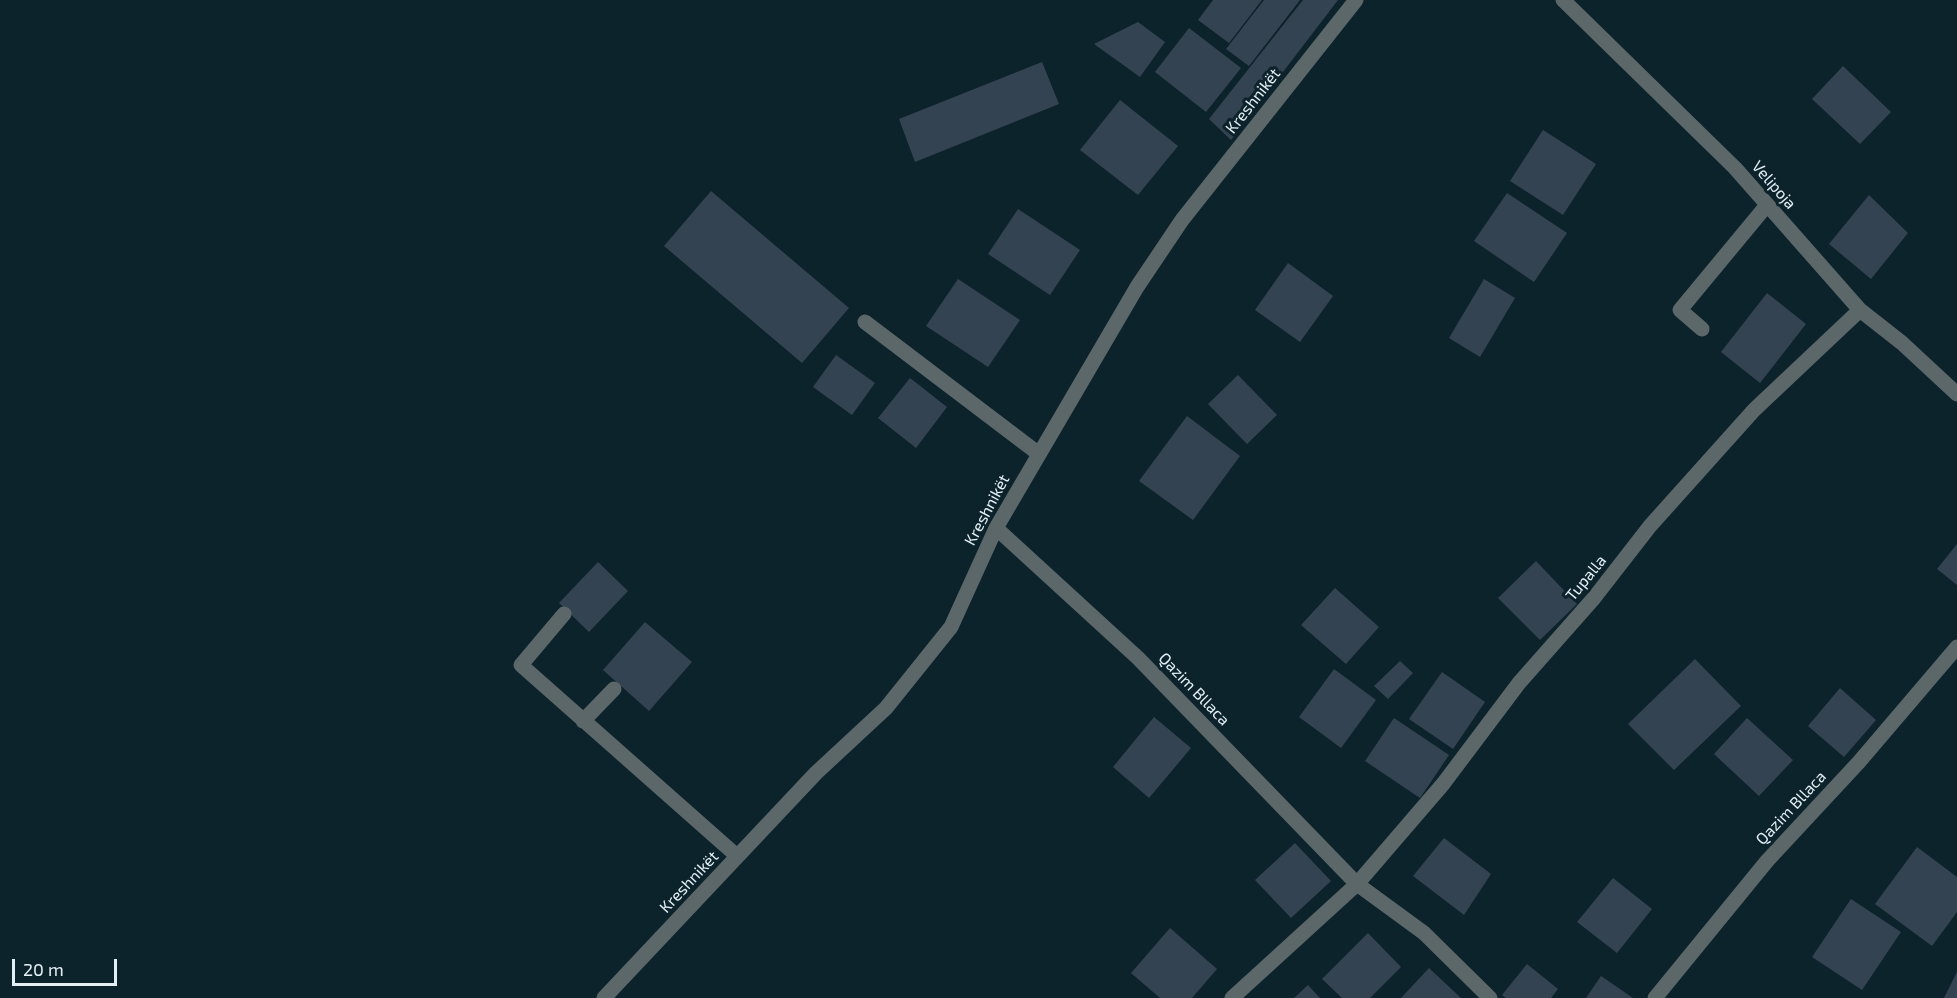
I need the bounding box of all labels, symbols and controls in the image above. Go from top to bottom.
street label: Kreshnikët [1222,65,1284,137]
street label: Velipoja [1748,157,1800,213]
street label: Kreshnikët [960,471,1014,549]
street label: Tupalla [1562,551,1610,605]
street label: Qazim Bllaca [1154,649,1234,729]
street label: Qazim Bllaca [1752,767,1830,849]
street label: Kreshnikët [656,847,722,917]
scale bar [15,947,120,985]
text: 20 m [23,958,64,980]

